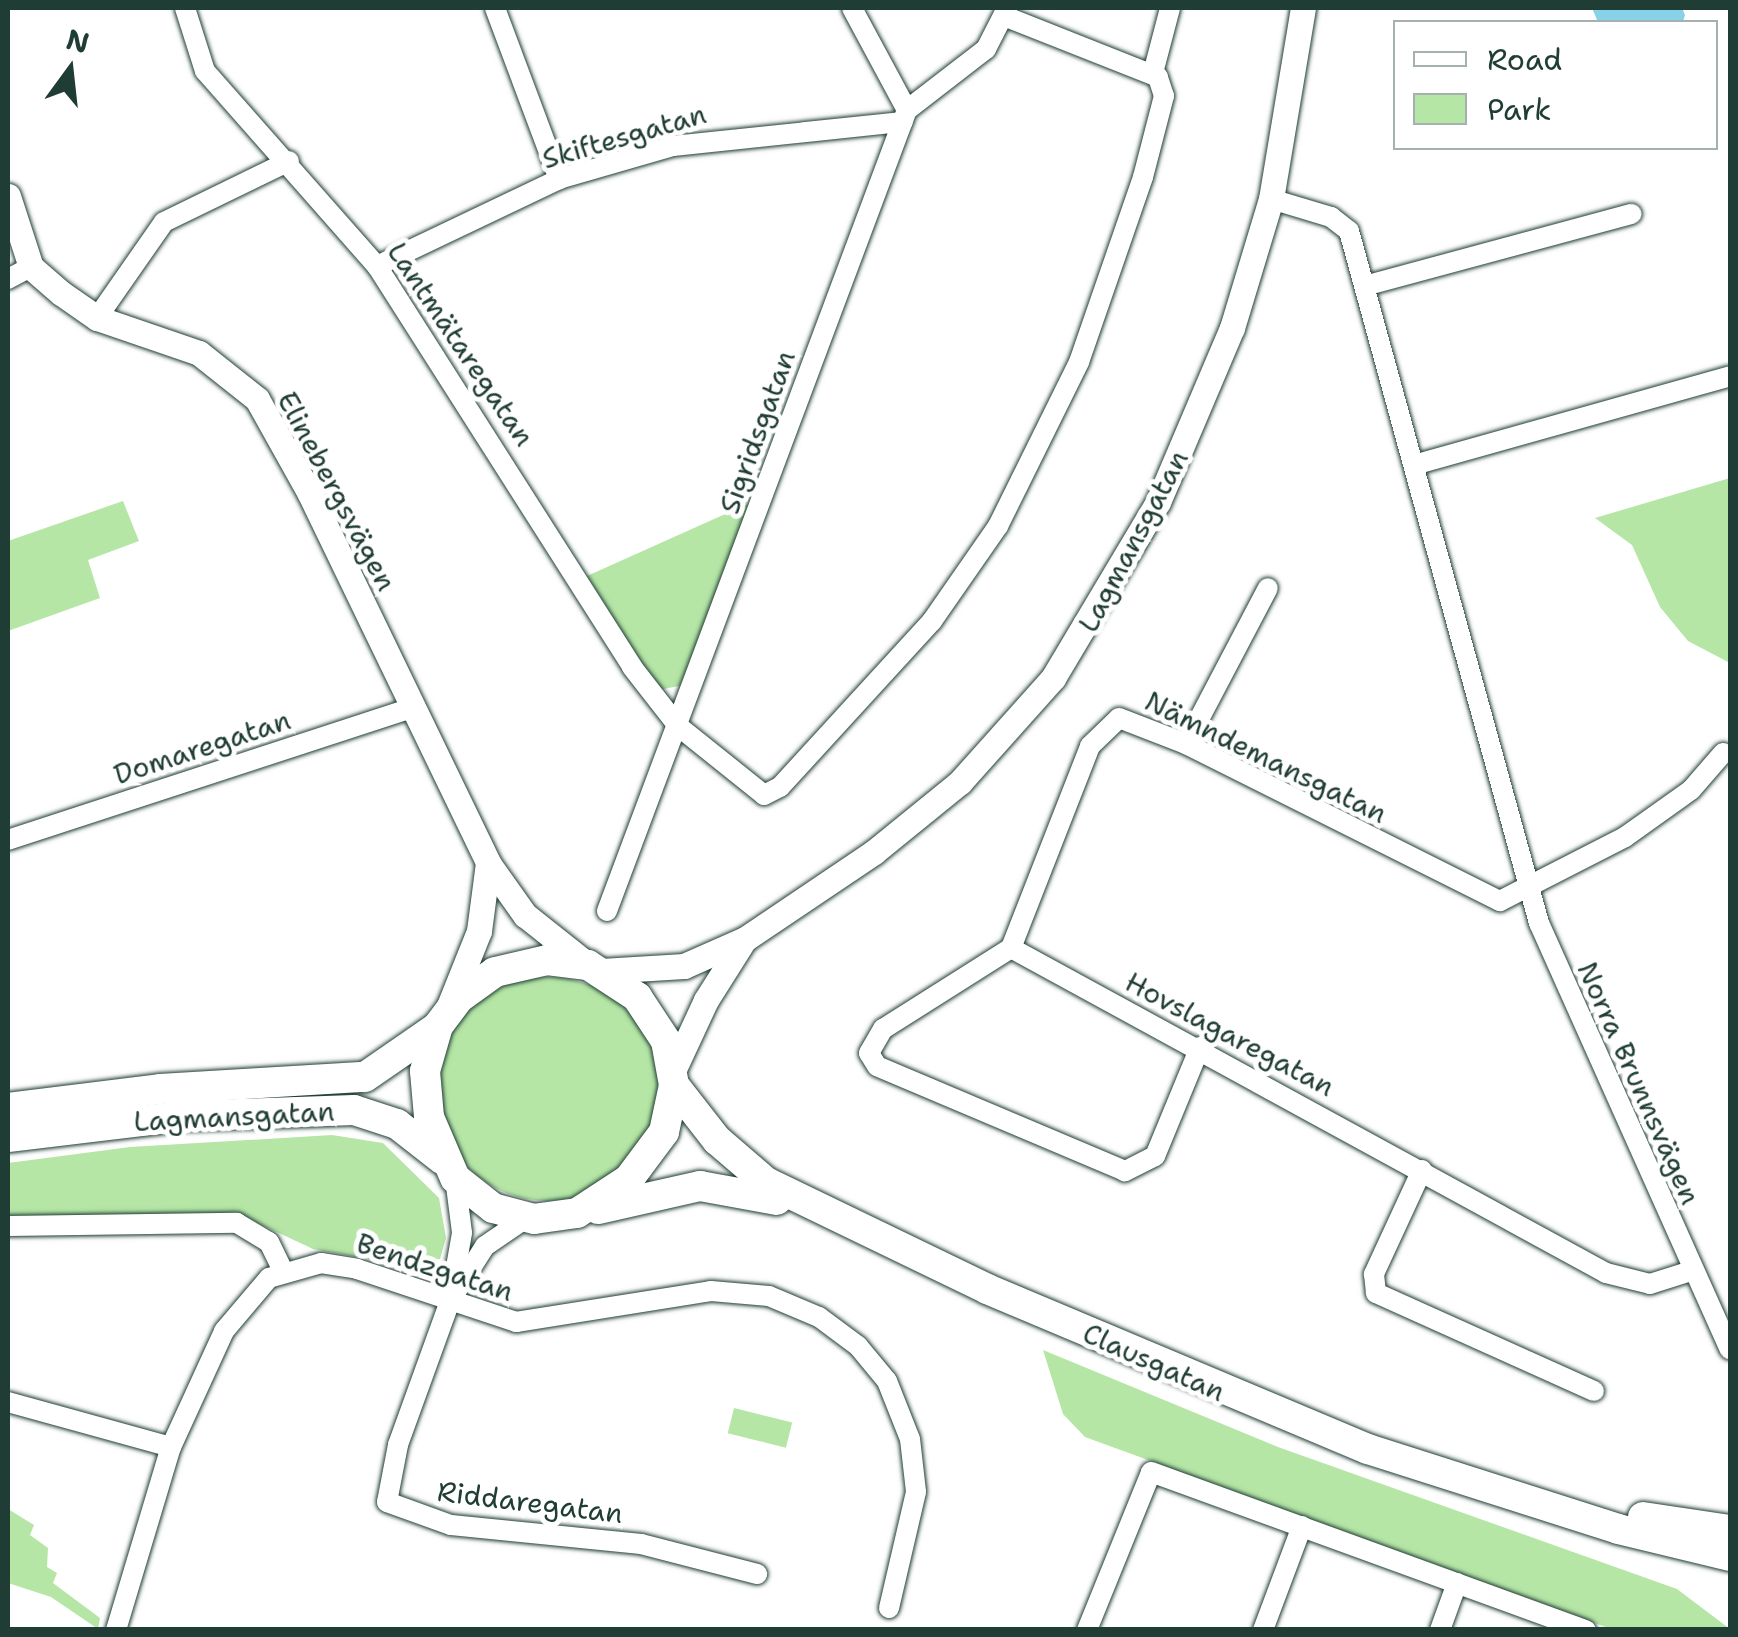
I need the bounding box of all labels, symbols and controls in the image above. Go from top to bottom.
north arrow [20,20,120,120]
text: N [62,20,93,62]
legend [1393,20,1718,150]
text: Road [1487,39,1562,80]
text: Park [1487,89,1551,130]
street label: Skiftesgatan [538,97,710,175]
street label: Lantmätaregatan [380,236,542,452]
street label: Sigridsgatan [712,346,802,518]
street label: Elinebergsvägen [270,386,404,596]
street label: Lagmansgatan [1071,444,1195,638]
street label: Nämndemansgatan [1140,684,1392,830]
street label: Domaregatan [110,703,294,791]
street label: Norra Brunnsvägen [1570,957,1708,1209]
street label: Hovslagaregatan [1120,965,1340,1103]
street label: Lagmansgatan [133,1094,335,1138]
street label: Bendzgatan [352,1226,518,1308]
street label: Clausgatan [1078,1316,1230,1408]
street label: Riddaregatan [435,1474,625,1530]

